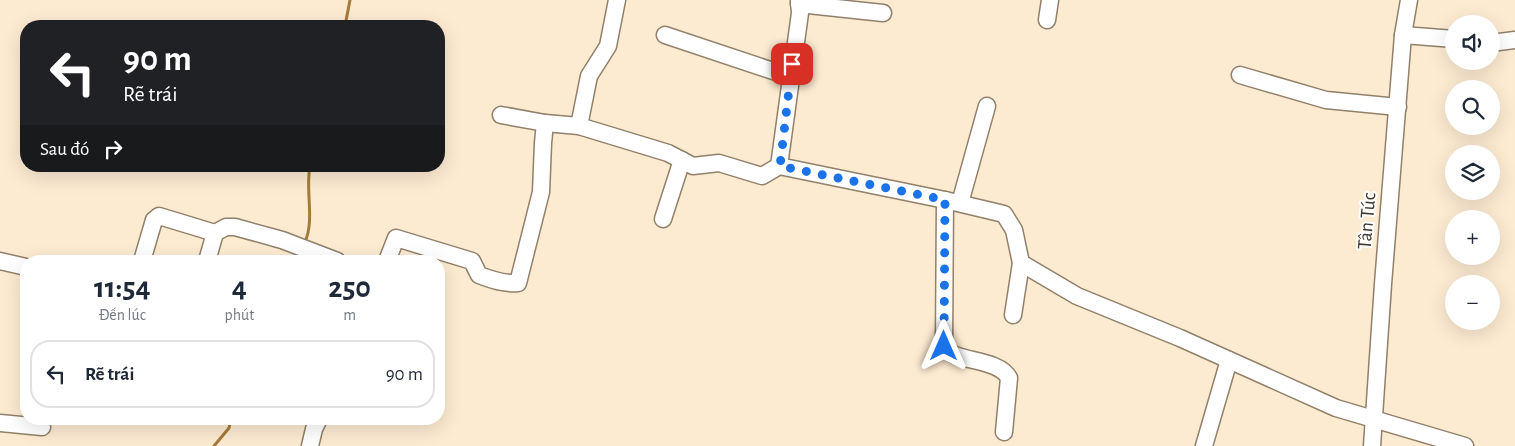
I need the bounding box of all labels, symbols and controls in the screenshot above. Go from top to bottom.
map controls [1445,15,1500,330]
button: sound [1445,15,1500,70]
icon: left [40,40,105,105]
text: 90 m [123,42,192,77]
pin [771,43,813,85]
icon: arrive [778,50,806,78]
button: search [1445,80,1500,135]
text: Rẽ trái [123,83,178,105]
icon: right [99,135,127,163]
text: Sau đó [40,140,89,159]
button: layers [1445,145,1500,200]
street label: Tân Túc [1355,191,1379,250]
button: + [1445,210,1500,265]
text: 11:54 [94,273,151,303]
text: 4 [232,273,247,303]
text: 250 [328,273,371,303]
button: − [1445,275,1500,330]
text: Đến lúc [99,307,146,323]
text: phút [225,307,254,323]
text: m [343,307,356,323]
position arrow [917,319,969,371]
icon: left [42,360,70,388]
text: Rẽ trái [85,365,134,384]
text: 90 m [386,365,423,384]

